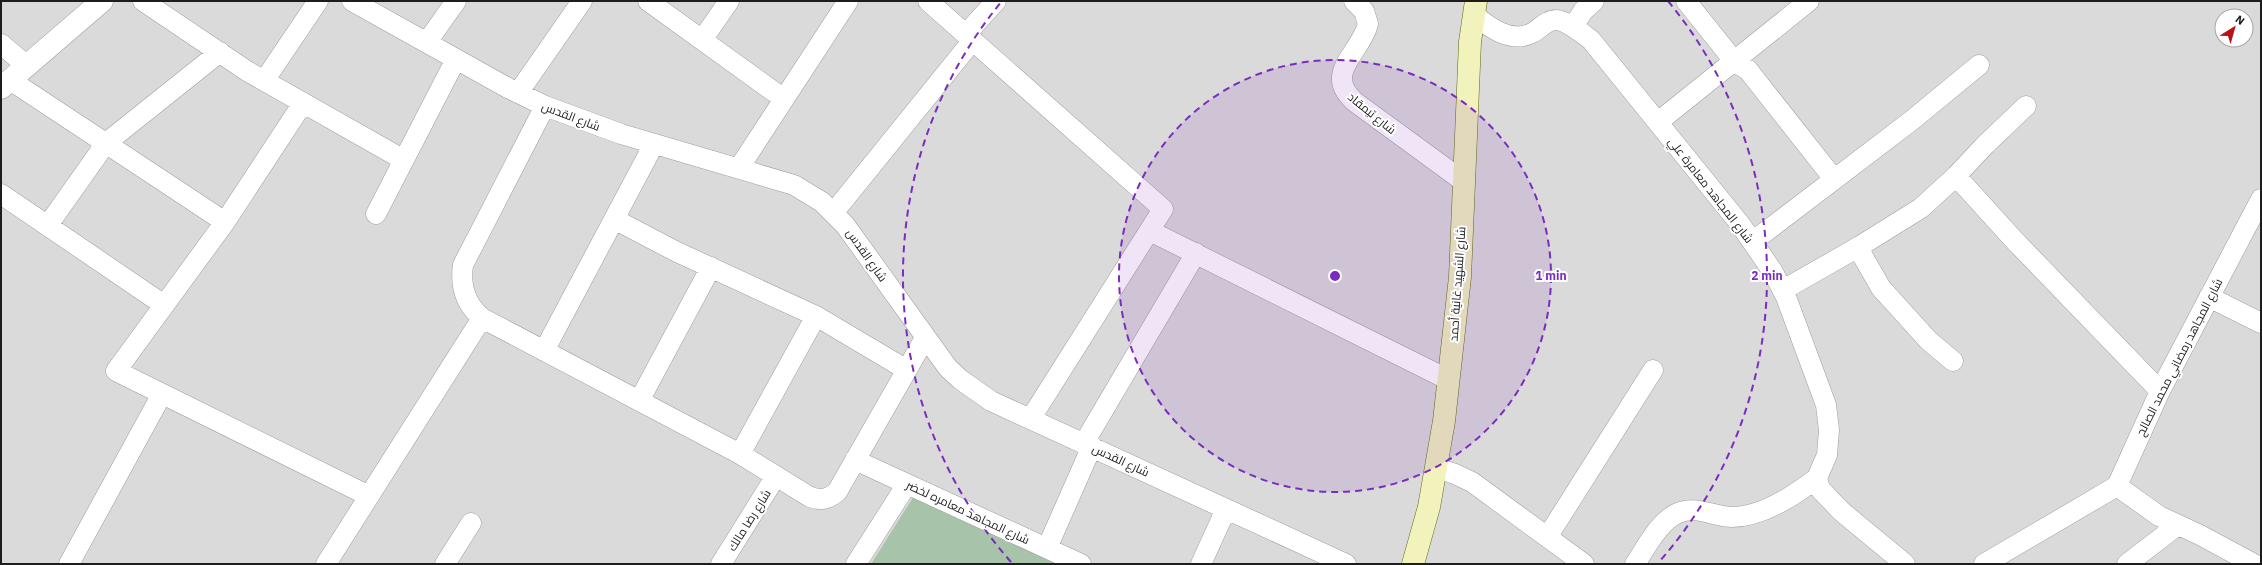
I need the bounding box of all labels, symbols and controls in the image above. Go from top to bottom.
north arrow [2214,8,2254,48]
text: N [2233,12,2247,28]
street label: شارع تيمقاد [1344,89,1399,138]
street label: شارع القدس [539,98,602,135]
street label: شارع المجاهد معامرة علي [1663,134,1757,248]
street label: شارع القدس [842,226,891,285]
street label: شارع الشهيد غانية أحمد [1446,226,1470,342]
text: 1 min [1535,268,1567,283]
text: 2 min [1751,268,1783,283]
centre of rings [1328,269,1342,283]
street label: شارع المجاهد رمضاني محمد الصالح [2133,276,2228,440]
street label: شارع القدس [1090,440,1152,481]
street label: شارع المجاهد معامره لخضر [903,476,1032,548]
street label: شارع رضا مالك [724,486,775,554]

